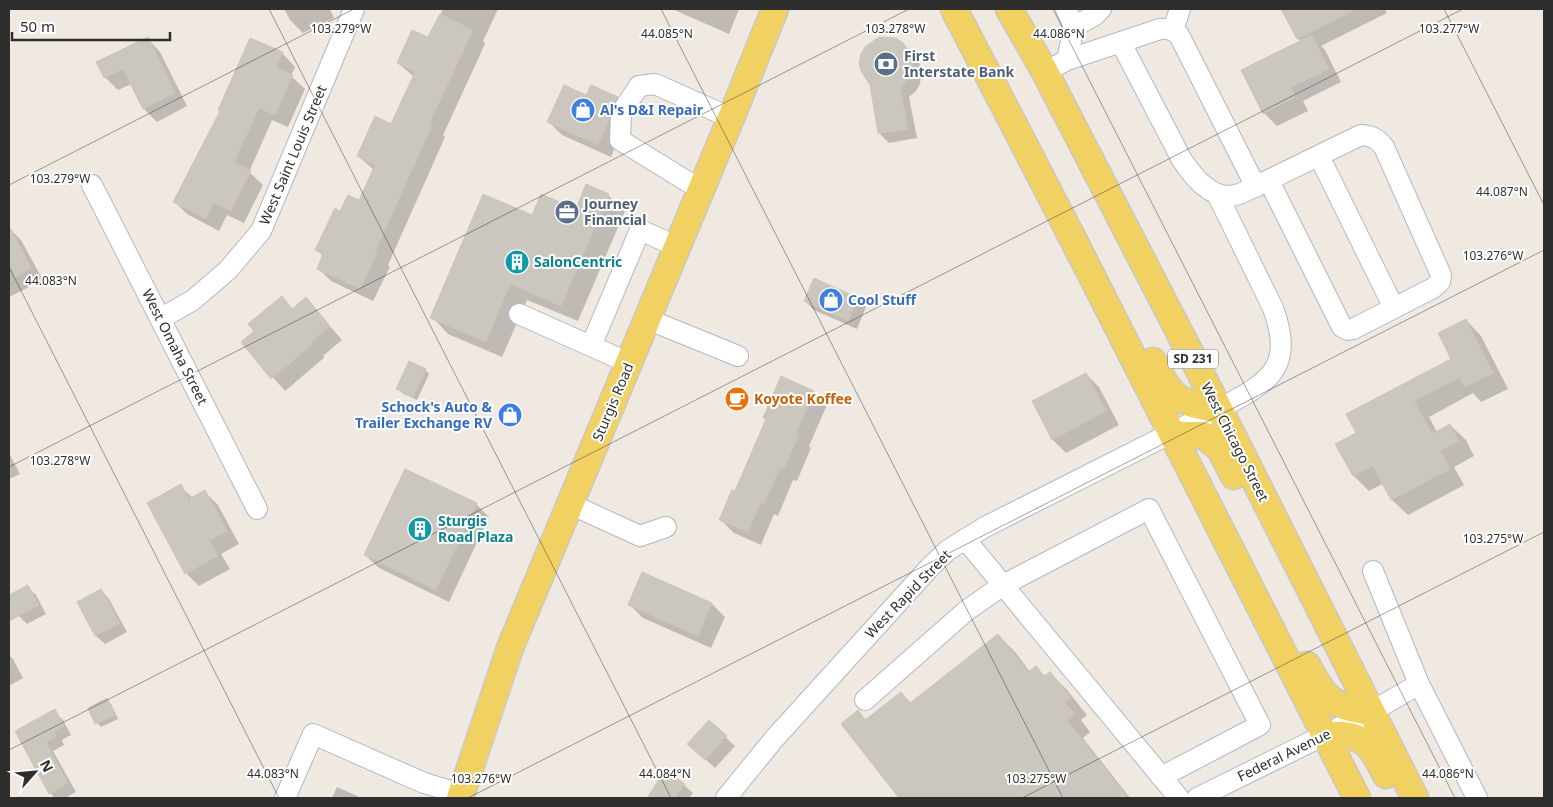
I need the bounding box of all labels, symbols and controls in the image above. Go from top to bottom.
scale bar [12,10,170,42]
text: 50 m [20,16,55,36]
text: 103.279°W [311,20,371,37]
text: 103.278°W [865,20,925,37]
text: 103.277°W [1419,20,1479,37]
text: 44.085°N [641,25,693,42]
text: 44.086°N [1033,25,1085,42]
place label: First Interstate Bank [904,46,1015,81]
bank icon: First Interstate Bank [873,51,899,77]
street label: West Saint Louis Street [254,82,331,228]
shop icon: Al's D&I Repair [570,97,596,123]
place label: Al's D&I Repair [600,100,704,119]
text: 103.279°W [30,170,90,187]
text: 44.087°N [1476,183,1528,200]
place label: Journey Financial [582,194,646,229]
office icon: Journey Financial [554,199,580,225]
text: 103.276°W [1463,247,1523,264]
building icon: SalonCentric [504,249,530,275]
place label: SalonCentric [534,252,622,271]
text: 44.083°N [25,272,77,289]
street label: West Omaha Street [138,286,213,408]
shop icon: Cool Stuff [818,287,844,313]
place label: Cool Stuff [848,290,917,309]
road number: SD 231 [1168,349,1218,368]
street label: Sturgis Road [588,360,638,444]
street label: West Chicago Street [1197,379,1274,505]
cafe icon: Koyote Koffee [724,386,750,412]
place label: Koyote Koffee [754,389,852,408]
place label: Schock's Auto & Trailer Exchange RV [355,397,493,432]
shop icon: Schock's Auto & Trailer Exchange RV [497,402,523,428]
text: 103.278°W [30,452,90,469]
place label: Sturgis Road Plaza [438,511,513,546]
building icon: Sturgis Road Plaza [407,516,433,542]
text: 103.275°W [1463,530,1523,547]
street label: West Rapid Street [860,545,955,642]
street label: Federal Avenue [1234,724,1334,785]
north arrow [10,747,60,797]
text: N [36,756,58,775]
text: 44.083°N [247,765,299,782]
text: 44.084°N [639,765,691,782]
text: 44.086°N [1422,765,1474,782]
text: 103.276°W [451,770,511,787]
text: 103.275°W [1006,770,1066,787]

